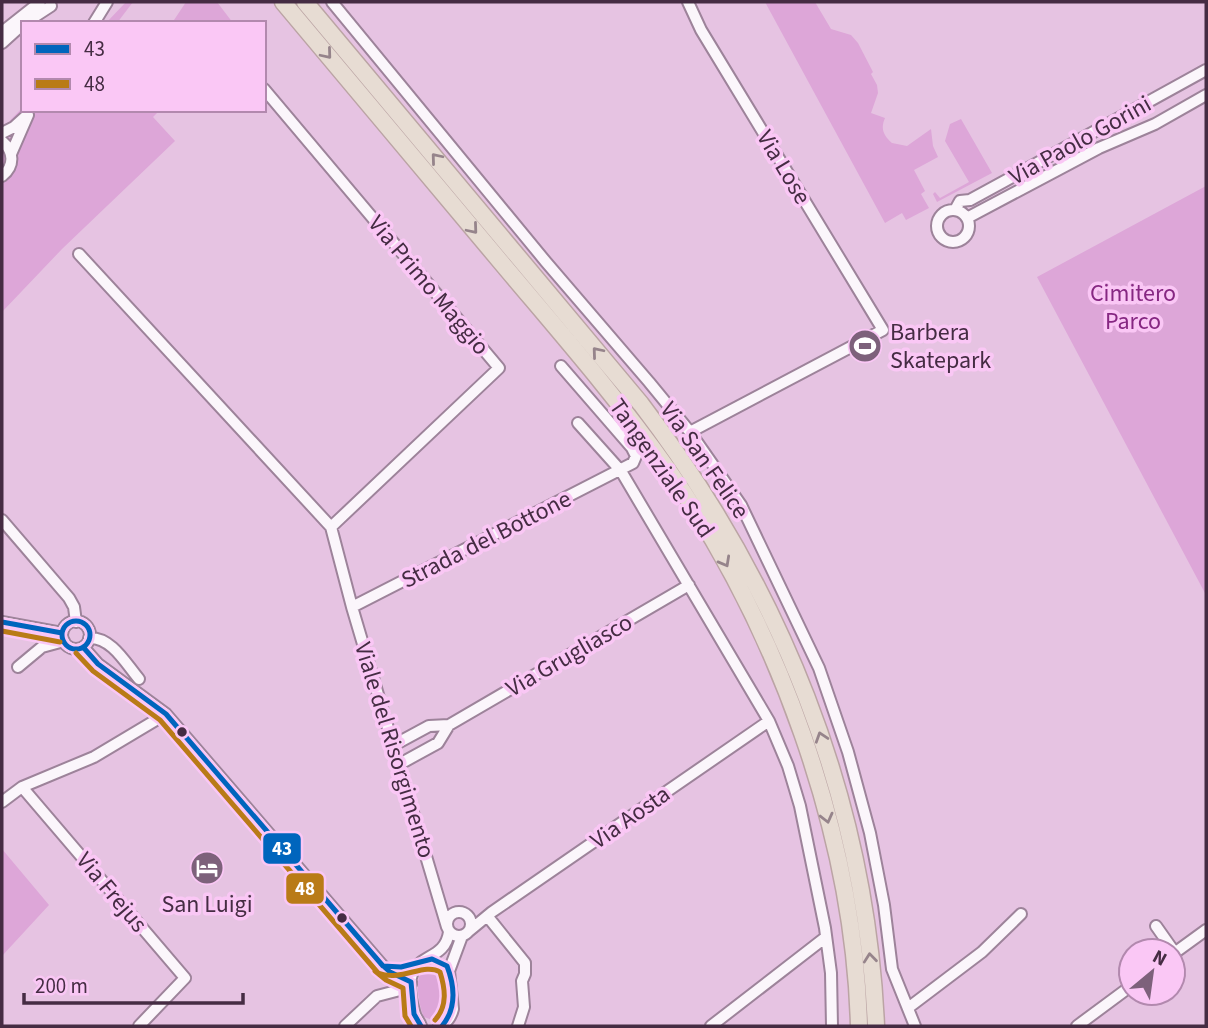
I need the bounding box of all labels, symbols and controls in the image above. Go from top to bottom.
legend [21,21,266,112]
text: 43 [84,34,105,64]
one-way arrow [319,46,331,59]
text: 48 [84,69,105,99]
street label: Via Paolo Gorini [1003,87,1158,194]
street label: Via Lose [748,123,820,211]
one-way arrow [432,154,444,167]
street label: Via Primo Maggio [360,208,498,363]
one-way arrow [465,220,477,233]
park label: Cimitero Parco [1090,276,1176,339]
place label: Barbera Skatepark [890,315,991,378]
sports icon: Barbera Skatepark [846,327,884,365]
one-way arrow [593,347,605,360]
street label: Tangenziale Sud [600,391,723,545]
street label: Via San Felice [651,395,758,526]
street label: Strada del Bottone [395,481,577,597]
one-way arrow [717,555,730,567]
street label: Via Grugliasco [499,605,639,706]
street label: Viale del Risorgimento [345,638,444,862]
unlabelled marker [175,725,189,739]
one-way arrow [815,731,829,743]
street label: Via Aosta [583,777,677,858]
one-way arrow [819,812,833,824]
line badge: 43 [262,832,302,865]
text: 43 [272,836,292,863]
street label: Via Frejus [67,844,156,940]
hotel icon: San Luigi [188,849,226,887]
line badge: 48 [285,872,325,905]
text: 48 [295,876,315,903]
place label: San Luigi [161,887,253,922]
unlabelled marker [335,911,349,925]
north arrow [1117,937,1187,1007]
text: N [1147,944,1172,973]
one-way arrow [863,952,878,964]
scale bar [24,962,243,1006]
text: 200 m [35,971,88,1001]

